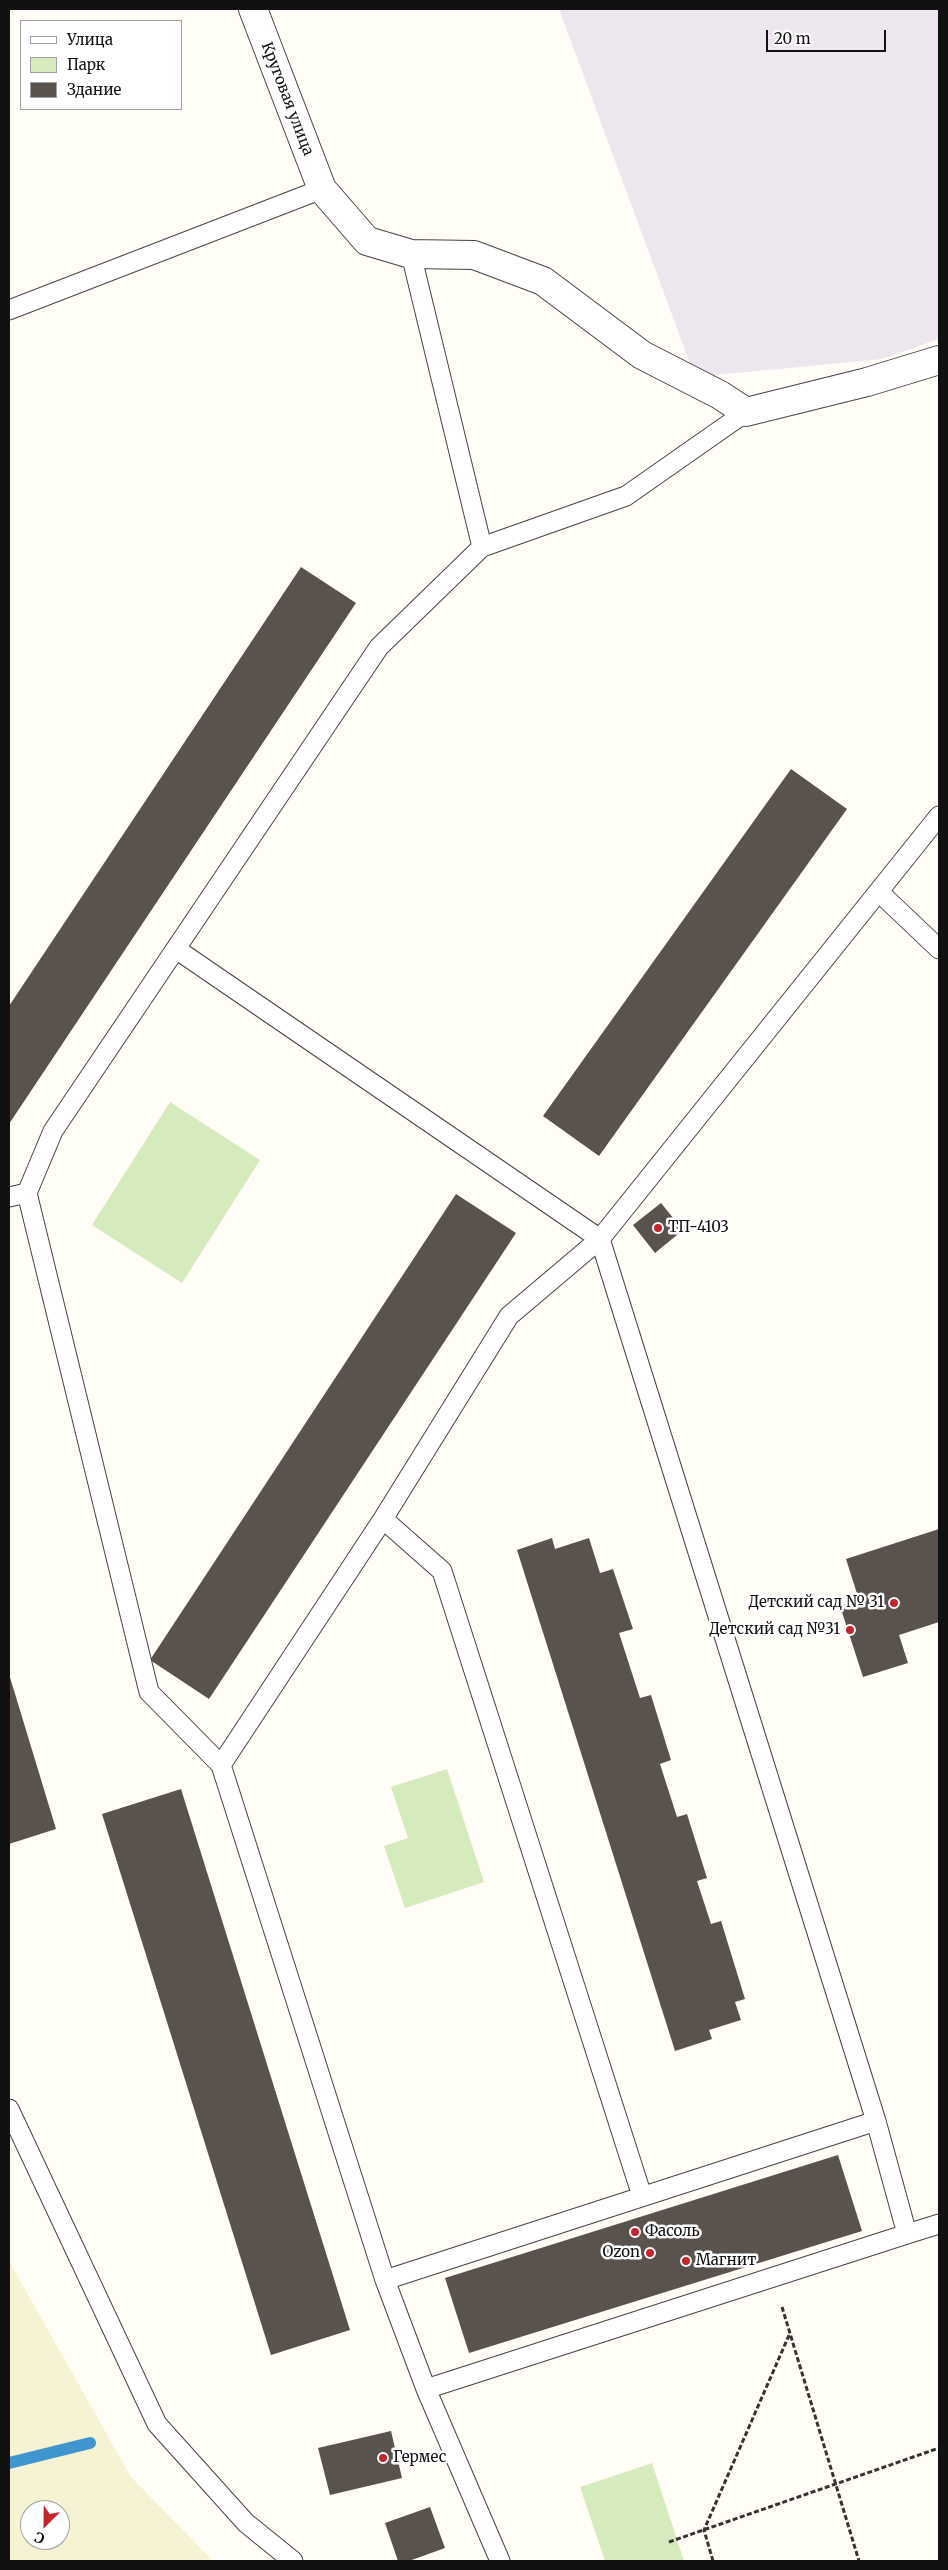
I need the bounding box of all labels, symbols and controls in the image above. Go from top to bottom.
legend [20,20,182,110]
scale bar [768,20,888,52]
text: 20 m [774,29,811,48]
text: Улица [67,30,113,49]
street label: Круговая улица [257,40,317,158]
text: Парк [67,55,105,74]
text: Здание [67,80,121,99]
place label: ТП-4103 [668,1219,729,1237]
marker: ТП-4103 [652,1222,664,1234]
place label: Детский сад № 31 [749,1594,884,1612]
marker: Детский сад № 31 [888,1597,900,1609]
place label: Детский сад №31 [709,1621,840,1639]
marker: Детский сад №31 [844,1624,856,1636]
place label: Фасоль [645,2223,700,2241]
marker: Фасоль [629,2226,641,2238]
place label: Ozon [602,2244,640,2262]
marker: Ozon [644,2247,656,2259]
place label: Магнит [696,2252,756,2270]
marker: Магнит [680,2255,692,2267]
place label: Гермес [393,2449,446,2467]
marker: Гермес [377,2452,389,2464]
north arrow [20,2500,70,2550]
text: С [32,2528,47,2548]

